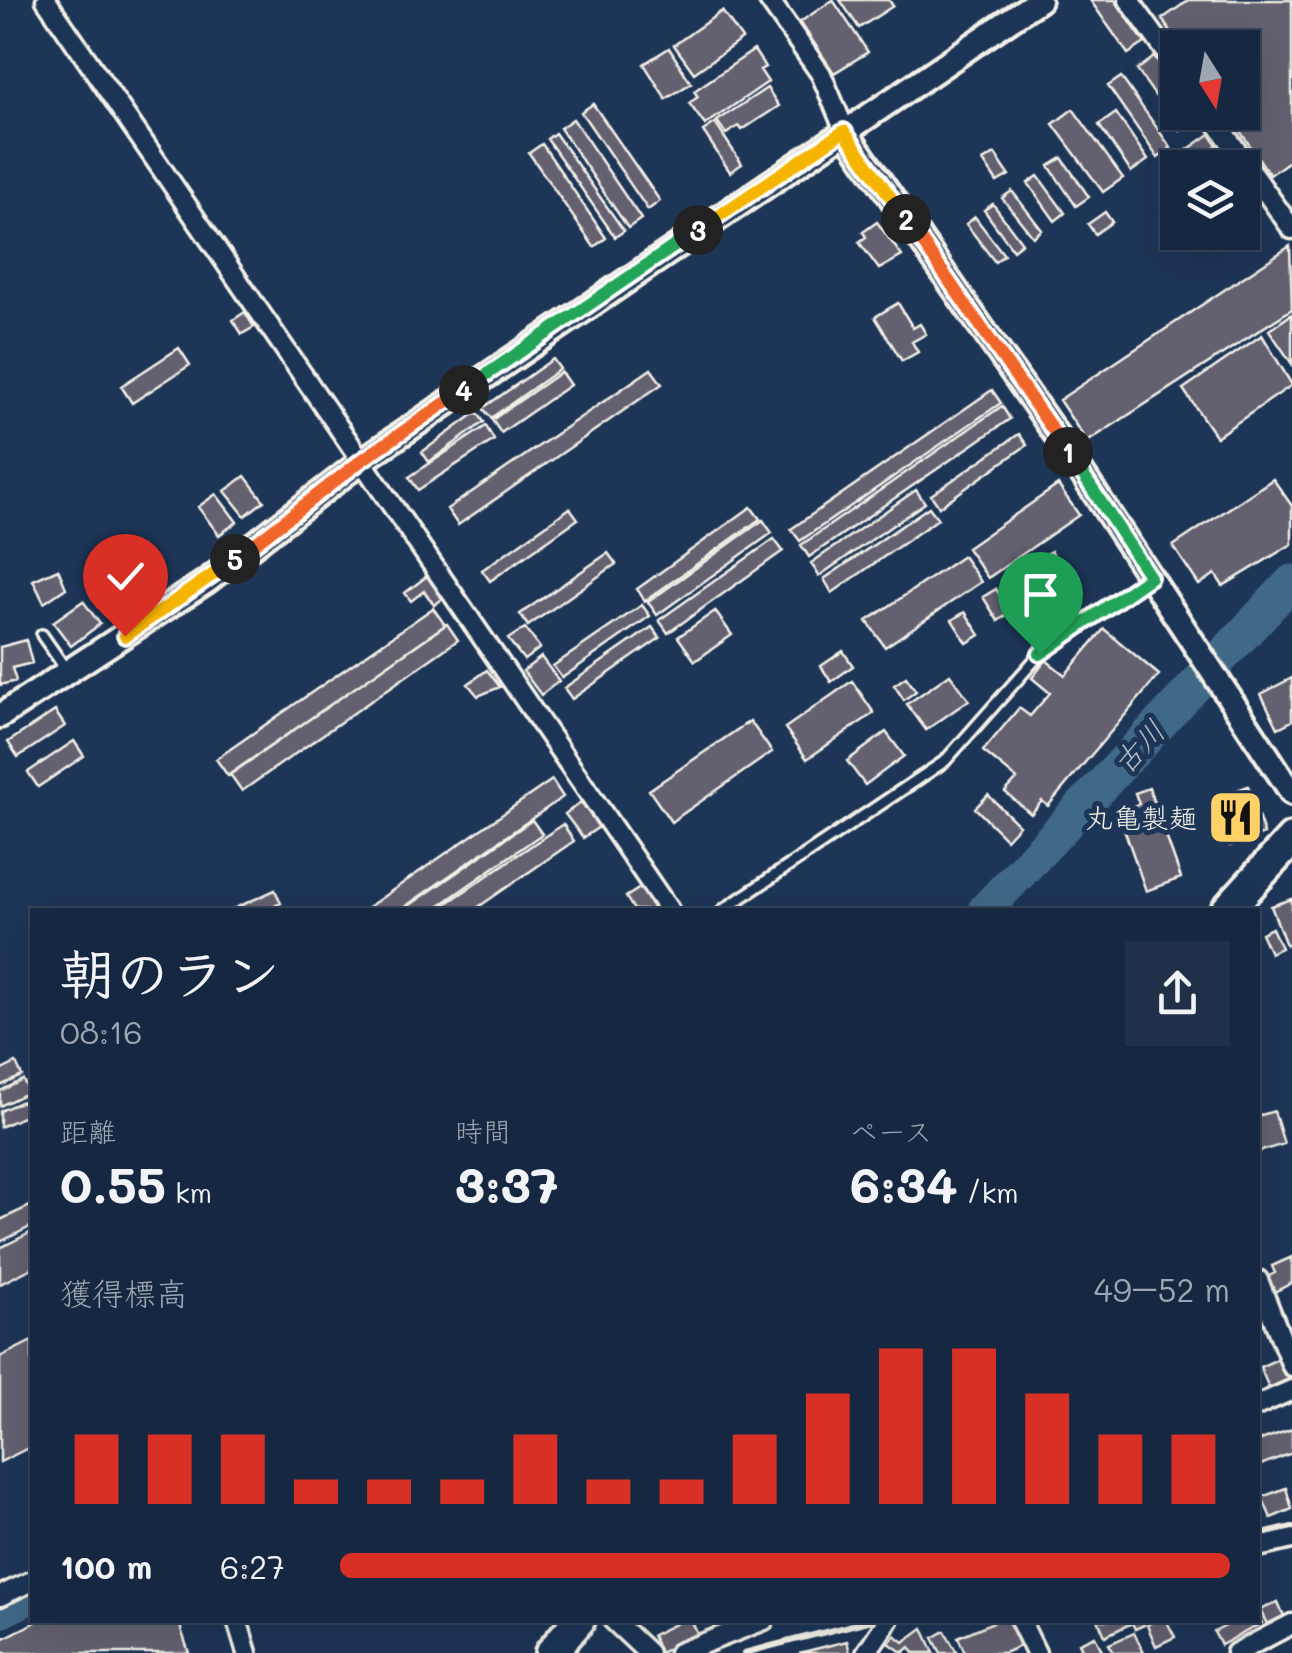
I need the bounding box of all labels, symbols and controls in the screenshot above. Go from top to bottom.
north arrow [1160,30,1260,130]
map controls [1160,30,1260,250]
button: layers [1160,150,1260,250]
pin: 2 [881,194,931,244]
text: 2 [898,201,914,237]
pin: 3 [673,205,723,255]
text: 3 [690,212,706,248]
pin: 4 [439,365,489,415]
text: 4 [455,372,473,408]
pin: 1 [1043,427,1093,477]
text: 1 [1062,434,1074,470]
pin [83,534,168,637]
pin: 5 [210,534,260,584]
text: 5 [227,541,243,577]
icon: check [98,549,153,604]
pin [998,552,1083,655]
icon: arrive [1013,567,1068,622]
water label: 古川 [1103,710,1173,782]
restaurant icon: 丸亀製麺 [1206,787,1266,847]
place label: 丸亀製麺 [1085,799,1197,835]
text: 朝のラン [60,936,280,1008]
button: share [1125,941,1230,1046]
text: 08:16 [60,1010,143,1052]
text: 距離 [60,1113,116,1149]
text: 時間 [455,1113,511,1149]
text: ペース [850,1113,932,1149]
text: 0.55 [60,1150,166,1216]
text: 3:37 [455,1150,559,1216]
text: 6:34 [850,1150,958,1216]
text: km [166,1174,212,1210]
text: /km [958,1174,1019,1210]
text: 49–52 m [1094,1268,1230,1310]
text: 獲得標高 [60,1271,188,1313]
text: 100 m [60,1545,152,1587]
text: 6:27 [220,1545,285,1587]

